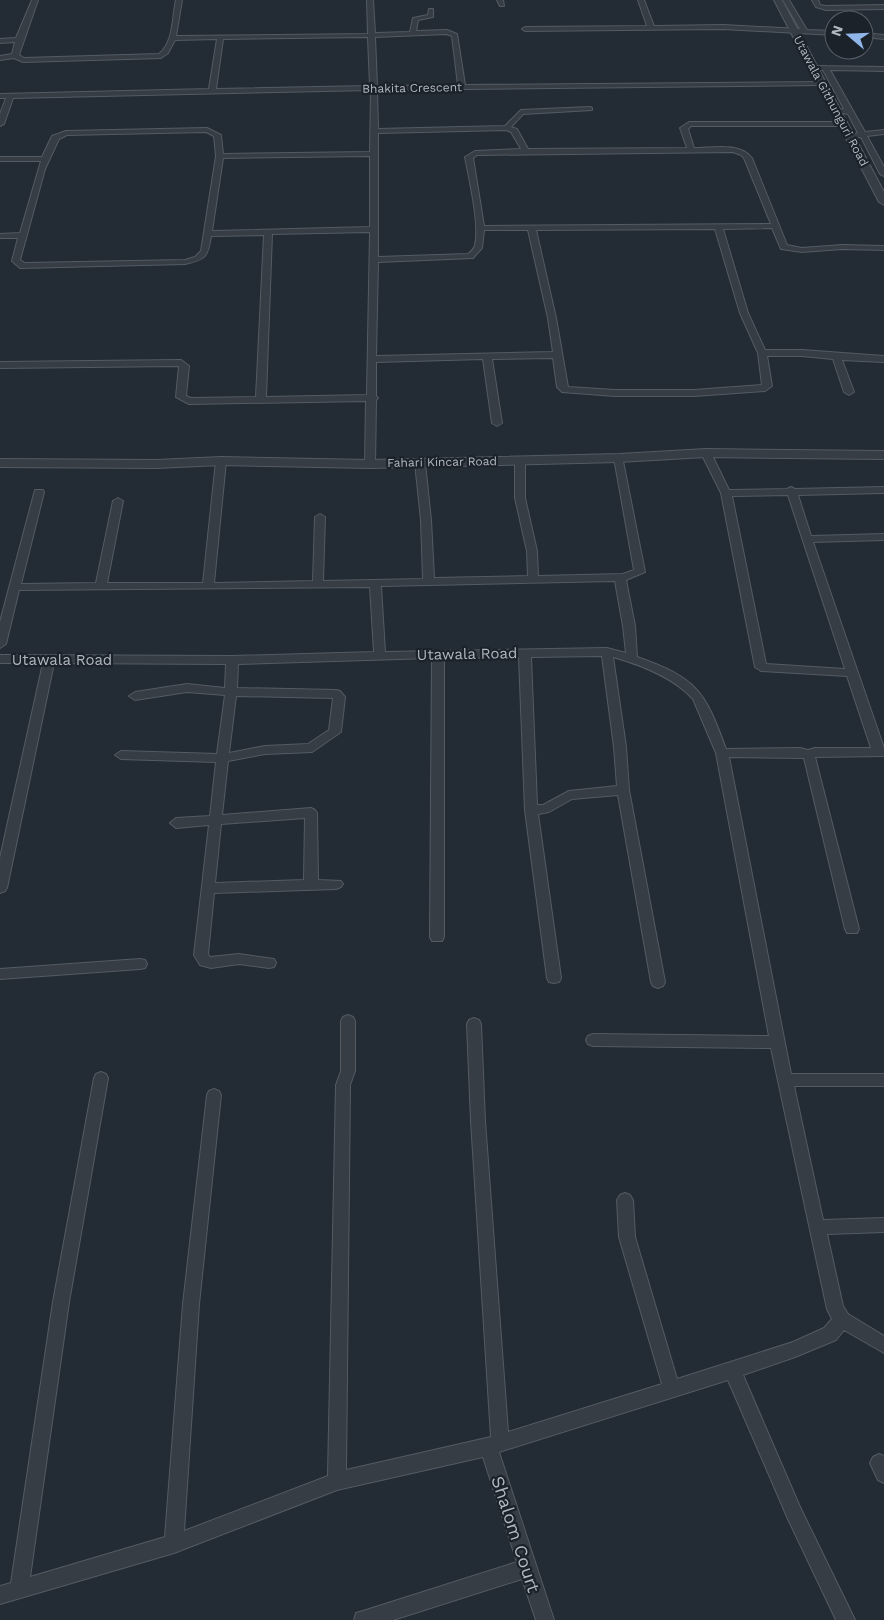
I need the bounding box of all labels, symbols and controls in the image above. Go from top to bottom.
north arrow [824,10,874,60]
text: N [827,23,846,38]
street label: Utawala Githunguri Road [791,33,871,169]
street label: Bhakita Crescent [362,80,462,96]
street label: Fahari Kincar Road [387,454,497,470]
street label: Utawala Road [417,644,517,664]
street label: Utawala Road [12,651,112,669]
street label: Shalom Court [487,1473,545,1595]

